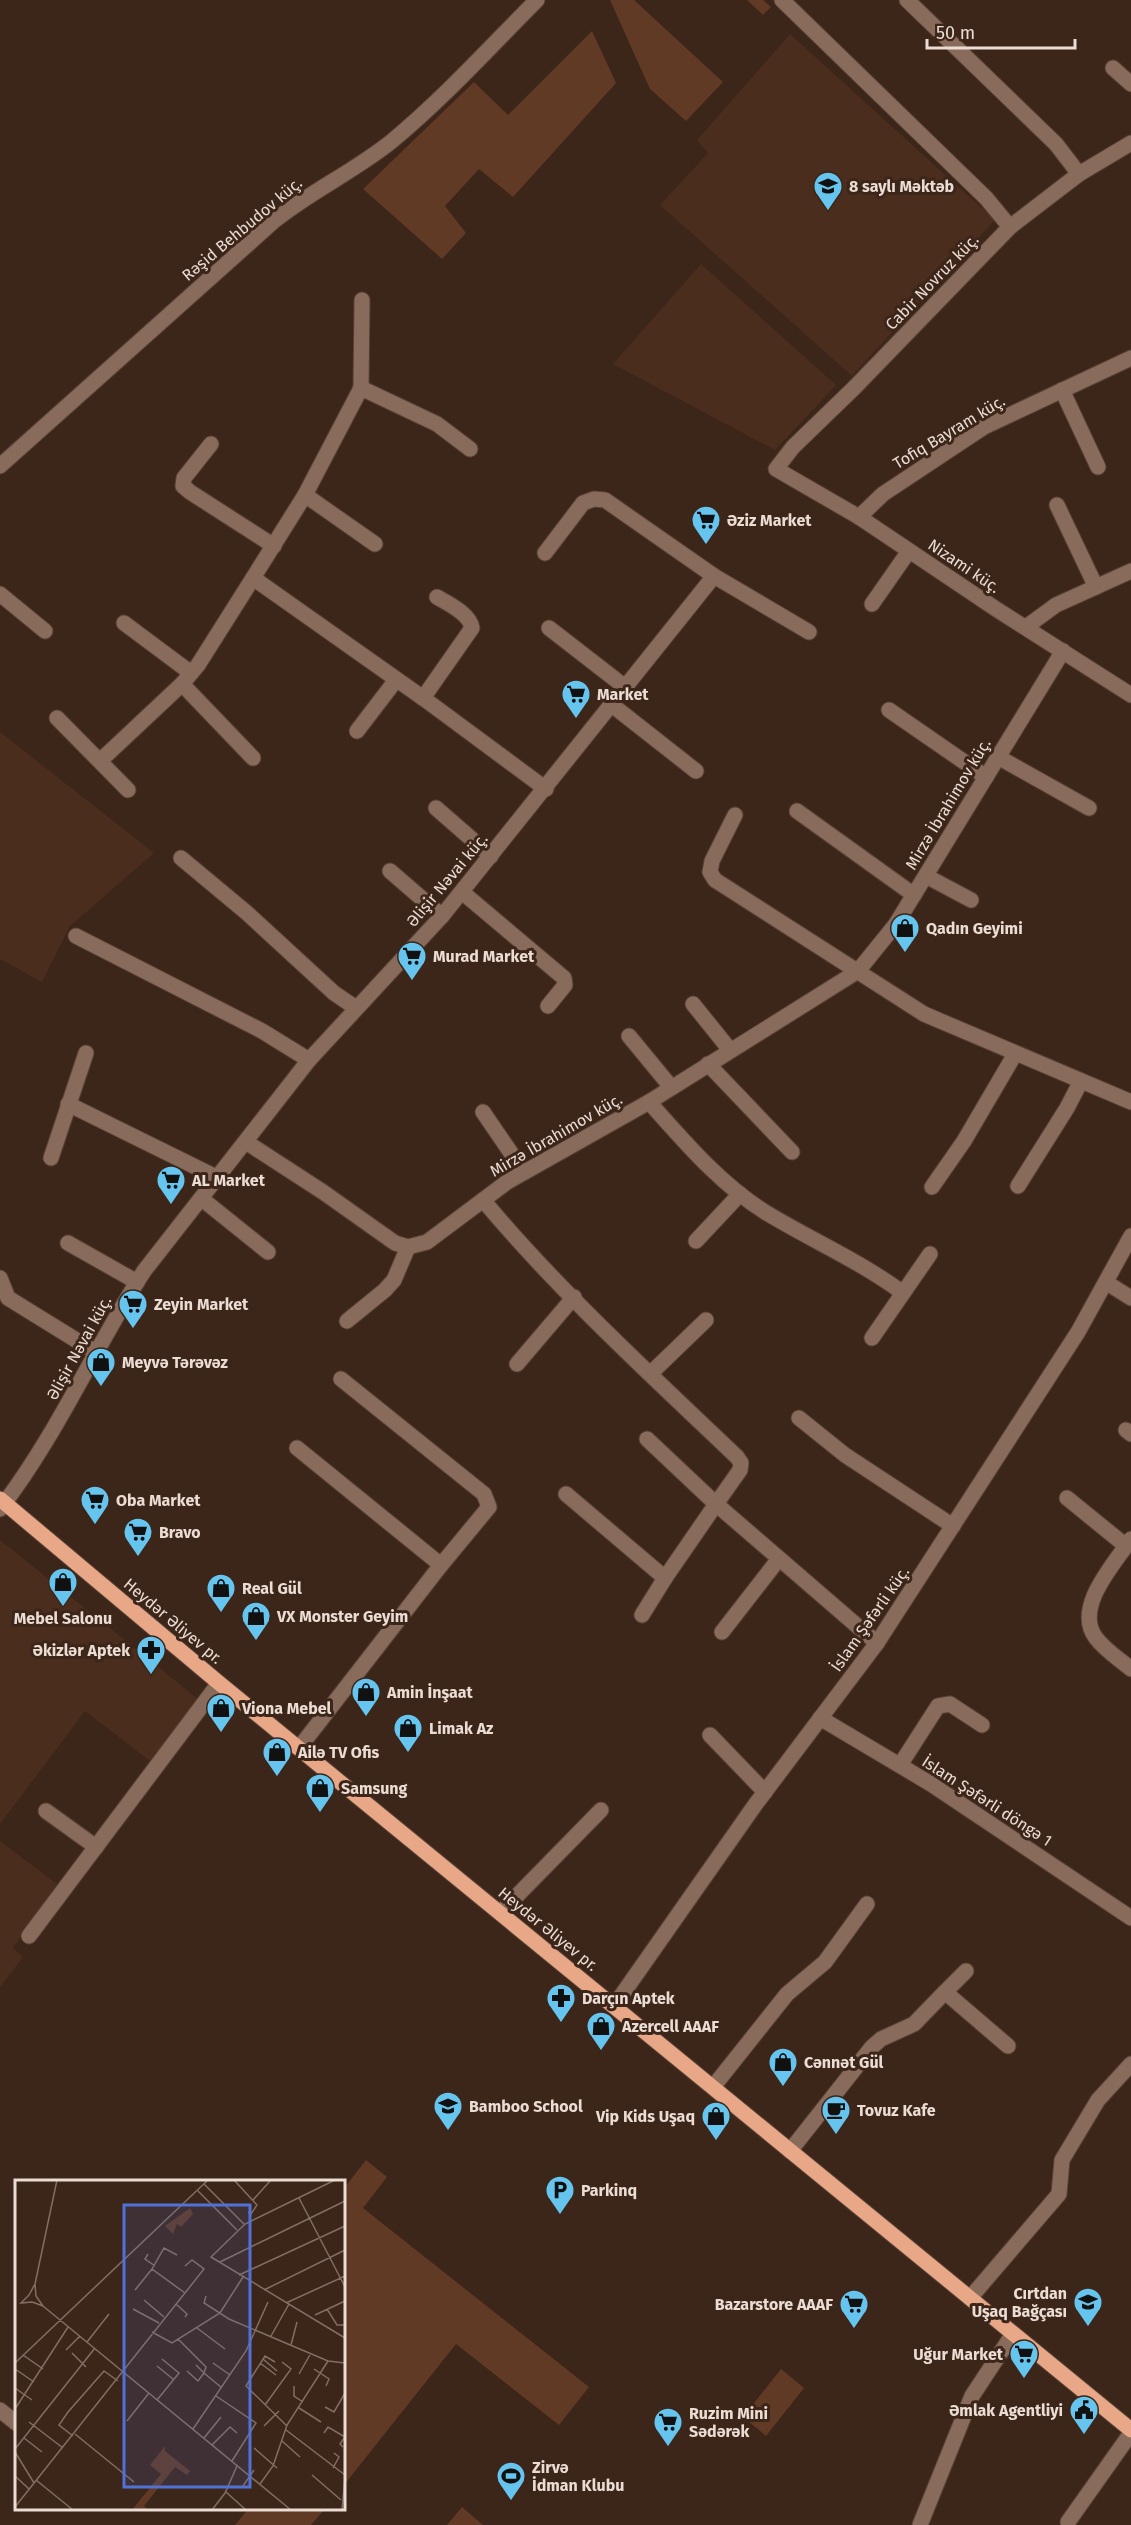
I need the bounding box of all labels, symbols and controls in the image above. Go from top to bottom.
scale bar [927,12,1076,50]
text: 50 m [936,22,975,44]
school or university icon: 8 saylı Məktəb [812,170,844,212]
street label: Rəşid Behbudov küç. [178,173,307,285]
place label: 8 saylı Məktəb [849,177,954,196]
street label: Cabir Novruz küç. [881,230,983,335]
street label: Tofiq Bayram küç. [890,391,1009,474]
supermarket icon: Əziz Market [690,504,722,546]
place label: Əziz Market [727,511,812,530]
street label: Nizami küç. [924,535,1004,598]
supermarket icon: Market [560,678,592,720]
place label: Market [597,685,649,704]
street label: Mirzə İbrahimov küç. [900,734,996,874]
street label: Əlişir Nəvai küç. [402,829,492,931]
shop icon: Qadın Geyimi [889,912,921,954]
place label: Qadın Geyimi [926,919,1023,938]
supermarket icon: Murad Market [396,940,428,982]
place label: Murad Market [433,947,535,966]
street label: Mirzə İbrahimov küç. [486,1088,626,1181]
supermarket icon: AL Market [155,1164,187,1206]
place label: AL Market [191,1171,266,1190]
supermarket icon: Zeyin Market [117,1288,149,1330]
street label: Əlişir Nəvai küç. [43,1293,116,1404]
place label: Zeyin Market [154,1295,249,1314]
shop icon: Meyvə Tərəvəz [85,1346,117,1388]
place label: Meyvə Tərəvəz [122,1353,229,1372]
supermarket icon: Oba Market [79,1484,111,1526]
place label: Oba Market [116,1491,201,1510]
supermarket icon: Bravo [122,1516,154,1558]
place label: Bravo [159,1523,201,1542]
street label: İslam Şəfərli küç. [826,1562,914,1676]
shop icon: Mebel Salonu [47,1566,79,1608]
shop icon: Real Gül [205,1572,237,1614]
street label: Heydər Əliyev pr. [120,1574,226,1668]
place label: Real Gül [242,1579,302,1598]
shop icon: VX Monster Geyim [240,1600,272,1642]
place label: VX Monster Geyim [276,1607,408,1626]
place label: Mebel Salonu [14,1609,112,1628]
pharmacy icon: Əkizlər Aptek [135,1634,167,1676]
place label: Əkizlər Aptek [33,1641,130,1660]
shop icon: Amin İnşaat [350,1676,382,1718]
place label: Amin İnşaat [386,1683,473,1703]
shop icon: Viona Mebel [205,1692,237,1734]
place label: Viona Mebel [241,1699,332,1718]
shop icon: Limak Az [392,1712,424,1754]
place label: Limak Az [429,1719,494,1738]
shop icon: Ailə TV Ofis [261,1736,293,1778]
place label: Ailə TV Ofis [297,1743,380,1762]
street label: İslam Şəfərli döngə 1 [918,1751,1056,1851]
shop icon: Samsung [304,1772,336,1814]
place label: Samsung [341,1779,408,1798]
street label: Heydər Əliyev pr. [494,1883,602,1975]
pharmacy icon: Darçın Aptek [545,1982,577,2024]
place label: Darçın Aptek [582,1989,675,2009]
shop icon: Azercell AAAF [585,2010,617,2052]
place label: Azercell AAAF [621,2017,719,2036]
shop icon: Cənnət Gül [767,2046,799,2088]
place label: Cənnət Gül [804,2053,884,2072]
school or university icon: Bamboo School [432,2090,464,2132]
cafe icon: Tovuz Kafe [820,2094,852,2136]
place label: Bamboo School [469,2097,583,2116]
shop icon: Vip Kids Uşaq [700,2100,732,2142]
place label: Tovuz Kafe [857,2101,936,2120]
place label: Vip Kids Uşaq [595,2107,695,2127]
parking icon: Parkinq [544,2174,576,2216]
inset map [15,2180,345,2510]
place label: Parkinq [581,2181,637,2200]
place label: Cırtdan Uşaq Bağçası [972,2284,1067,2322]
school or university icon: Cırtdan Uşaq Bağçası [1072,2286,1104,2328]
supermarket icon: Bazarstore AAAF [838,2288,870,2330]
place label: Bazarstore AAAF [715,2295,833,2314]
supermarket icon: Uğur Market [1008,2338,1040,2380]
place label: Uğur Market [913,2345,1004,2364]
public building icon: Əmlak Agentliyi [1068,2394,1100,2436]
place label: Əmlak Agentliyi [949,2401,1063,2420]
place label: Ruzim Mini Sədərək [689,2404,768,2441]
supermarket icon: Ruzim Mini Sədərək [652,2406,684,2448]
place label: Zirvə İdman Klubu [532,2458,624,2495]
sports icon: Zirvə İdman Klubu [495,2460,527,2502]

